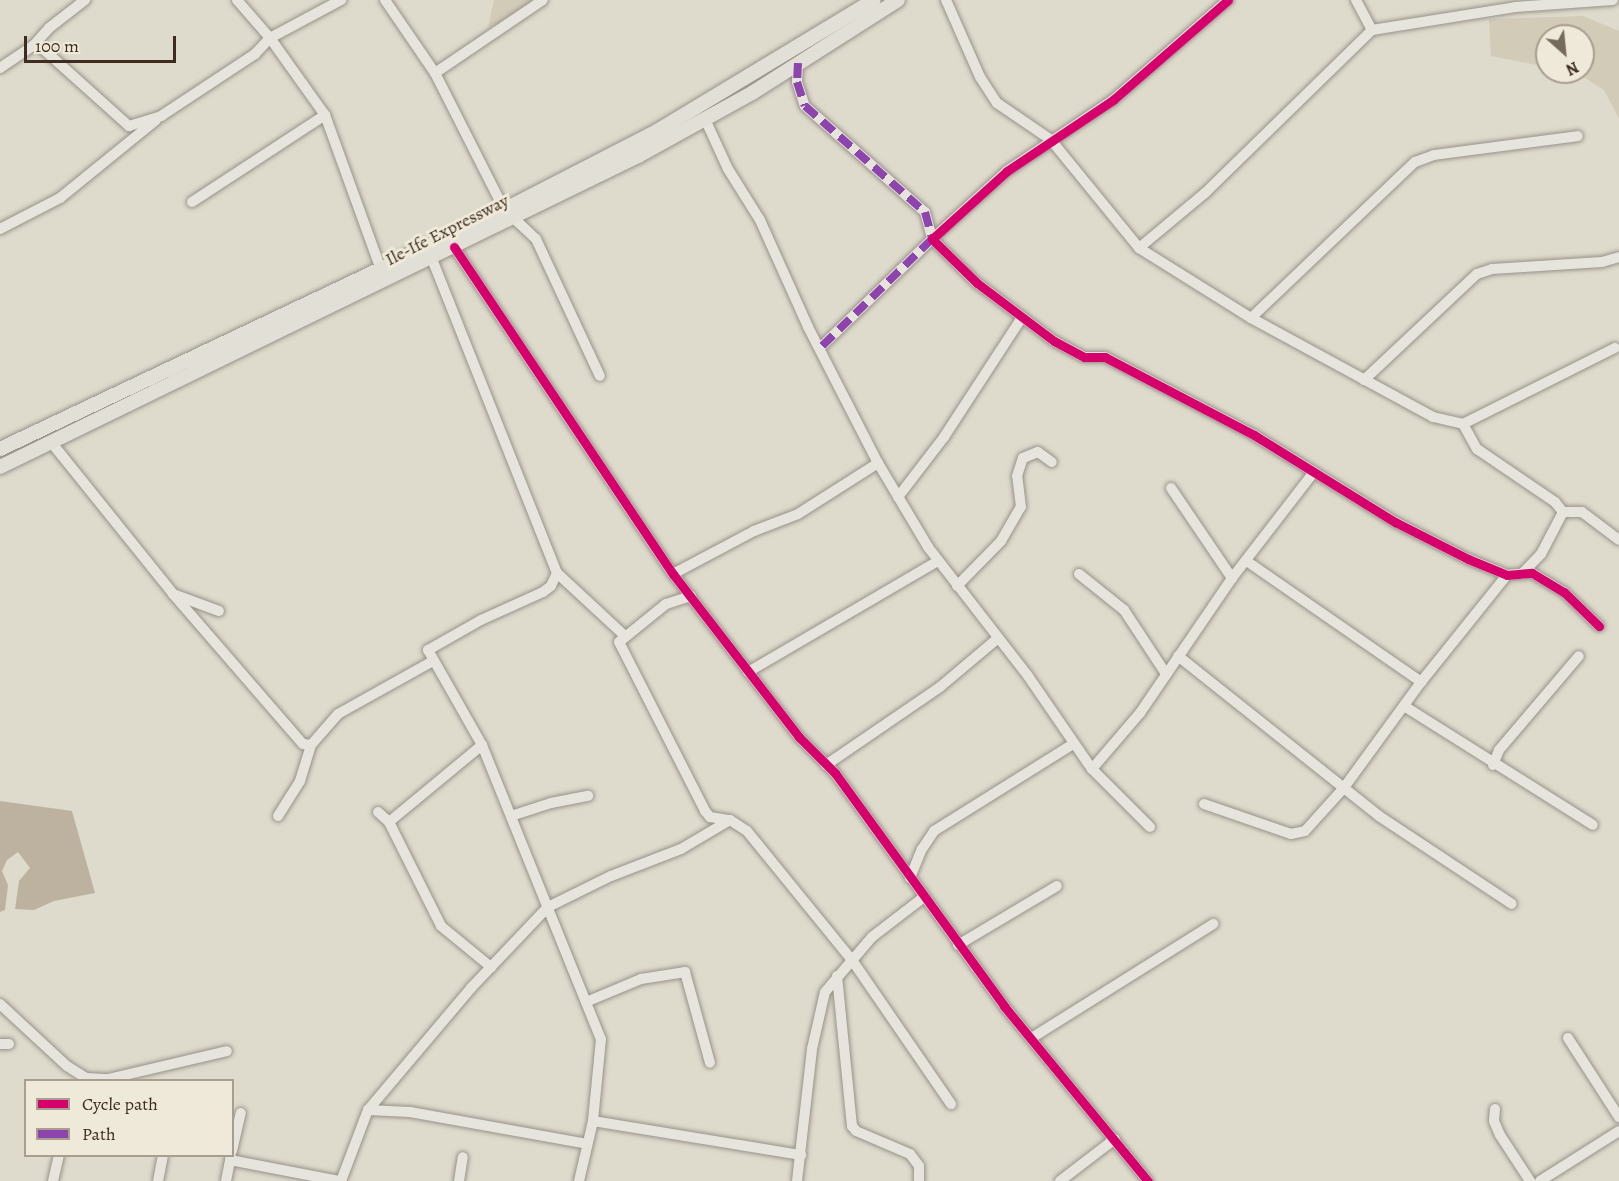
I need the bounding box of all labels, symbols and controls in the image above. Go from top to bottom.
scale bar [27,24,178,62]
north arrow [1535,24,1595,84]
text: 100 m [35,34,79,58]
text: N [1562,56,1582,81]
street label: Ile-Ife Expressway [382,190,512,270]
legend [24,1079,234,1157]
text: Cycle path [82,1092,158,1116]
text: Path [82,1122,116,1146]

